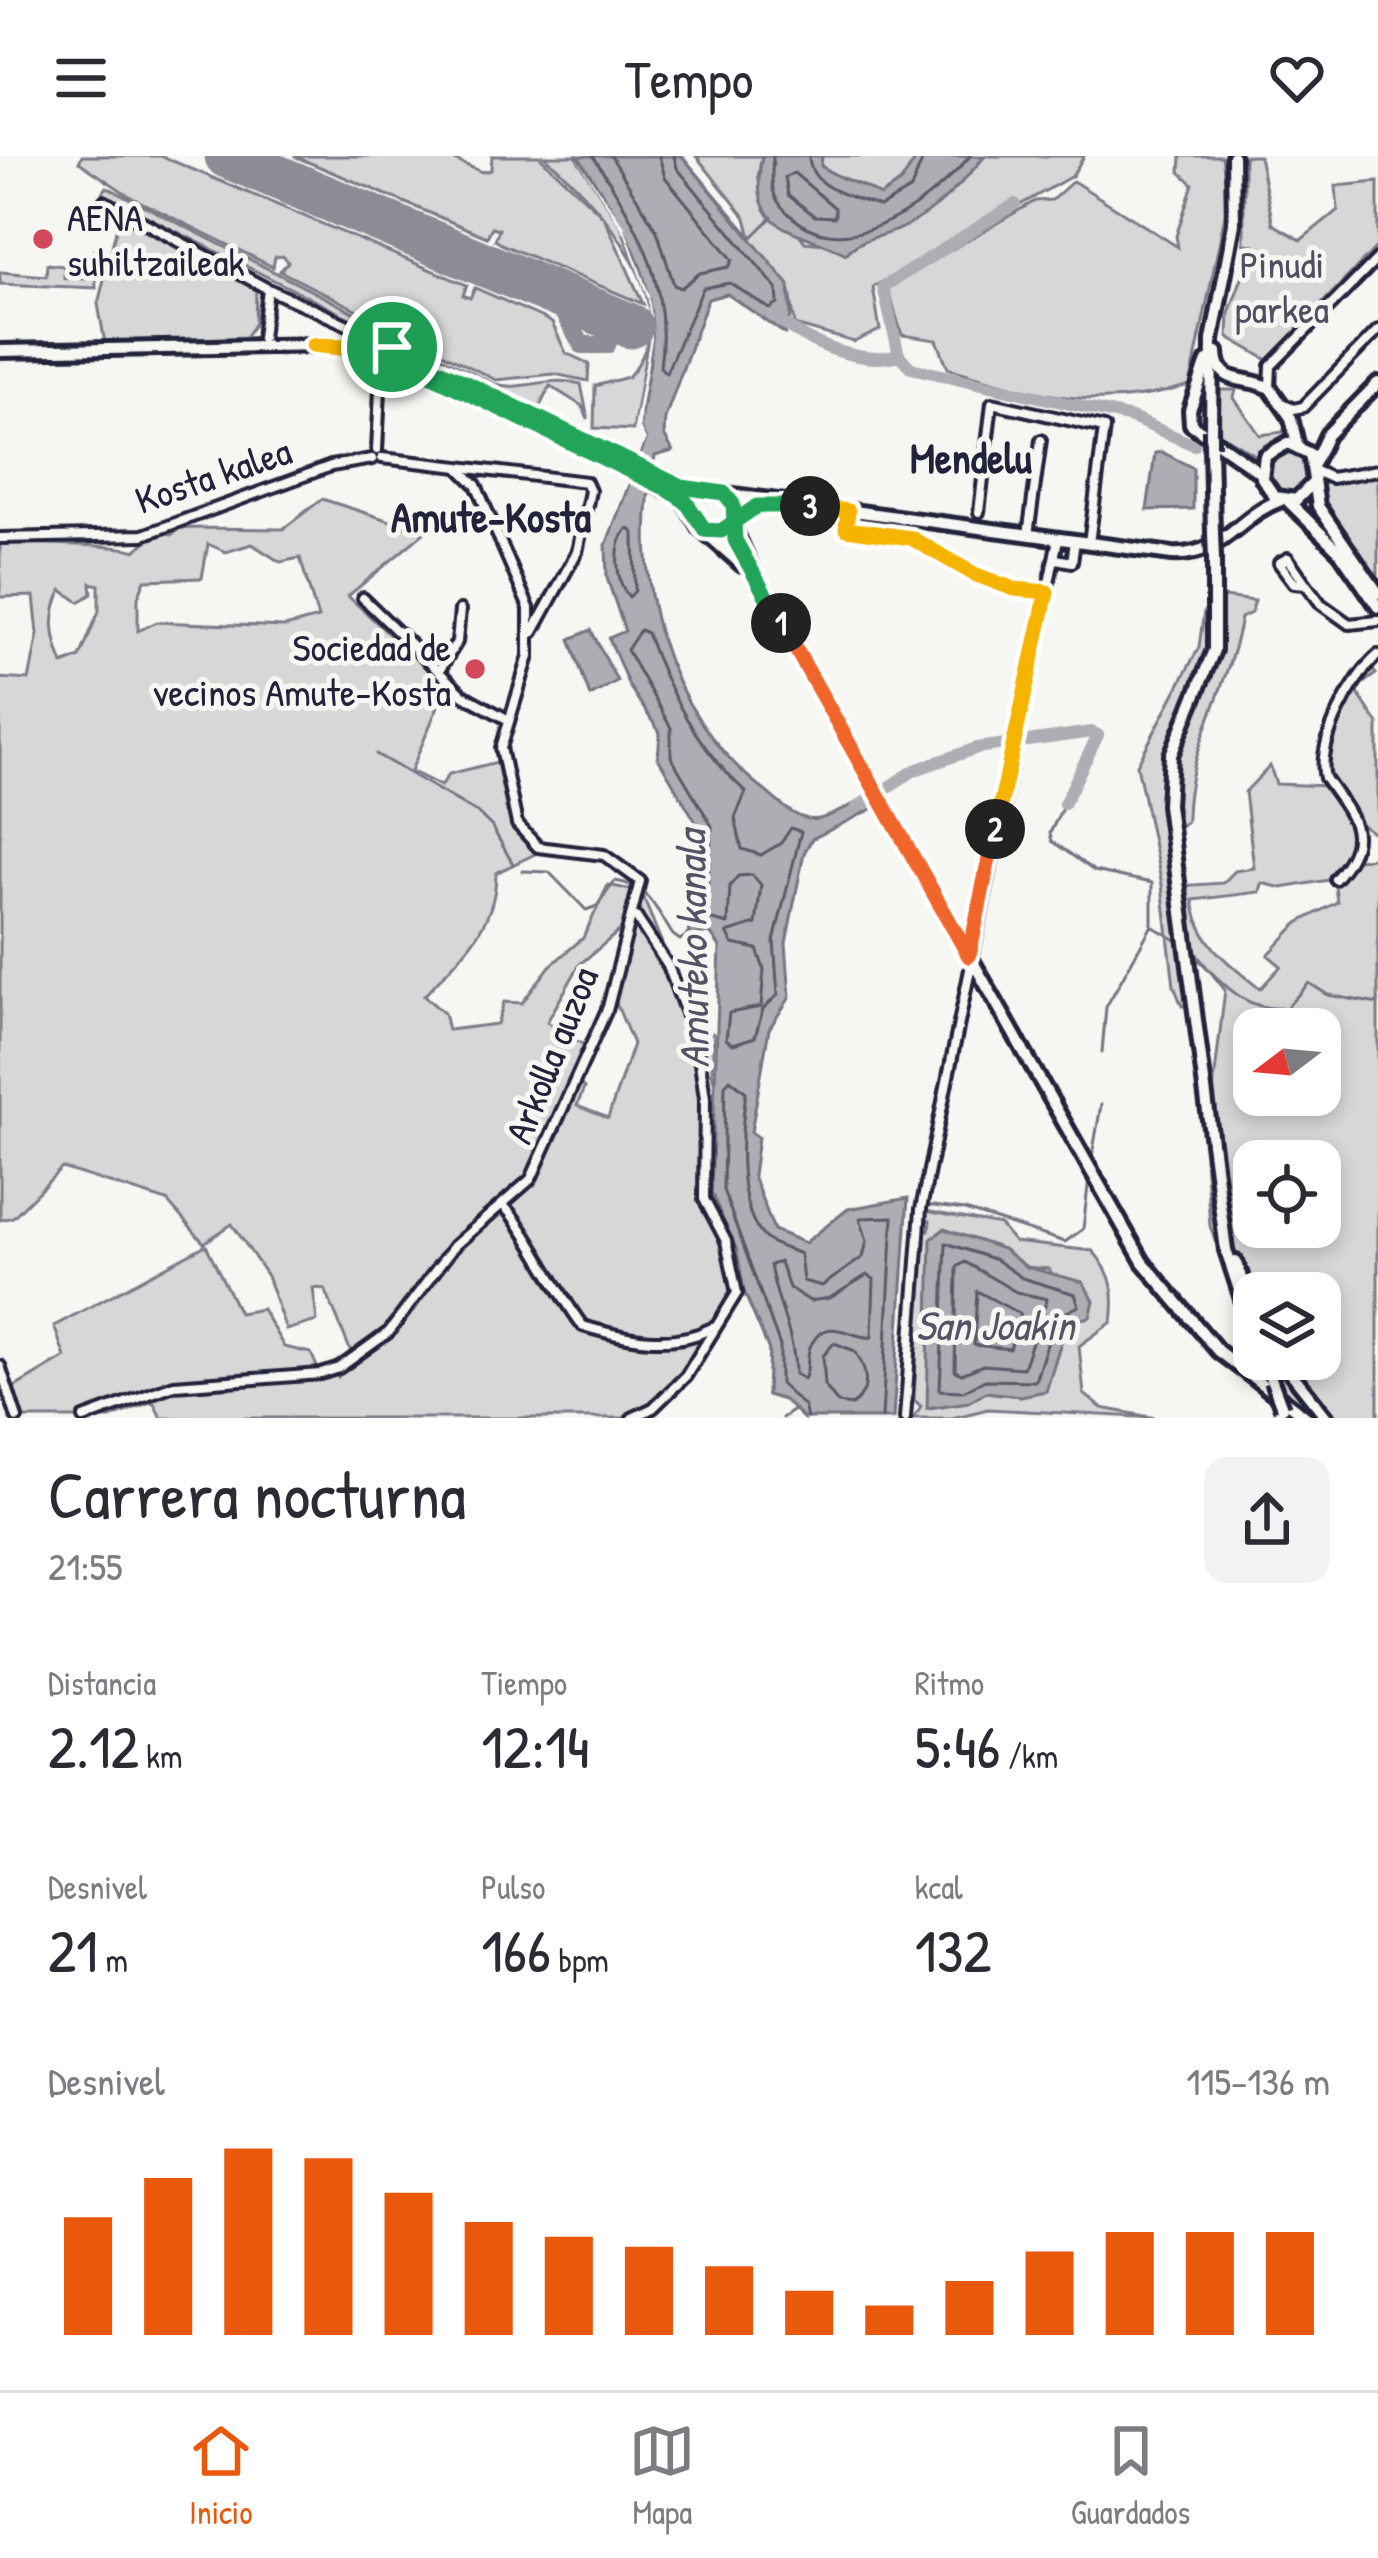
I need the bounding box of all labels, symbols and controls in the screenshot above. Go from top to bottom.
text: Tempo [625,42,753,115]
icon: menu [48,45,114,111]
icon: heart [1264,45,1330,111]
place label: AENA suhiltzaileak [67,190,245,288]
marker: AENA suhiltzaileak [30,226,56,252]
park label: Pinudi parkea [1235,237,1329,335]
pin [341,296,443,398]
icon: arrive [359,314,425,380]
street label: Kosta kalea [128,423,298,526]
district label: Mendelu [910,429,1032,486]
pin: 3 [780,476,840,536]
text: 3 [803,484,817,528]
district label: Amute-Kosta [391,488,592,545]
pin: 1 [751,593,811,653]
text: 1 [775,601,787,645]
place label: Sociedad de vecinos Amute-Kosta [153,620,451,718]
marker: Sociedad de vecinos Amute-Kosta [462,656,488,682]
pin: 2 [965,799,1025,859]
text: 2 [987,807,1003,851]
water label: Amuteko kanala [661,825,722,1068]
street label: Arkolla auzoa [491,959,610,1151]
north arrow [1233,1008,1341,1116]
map controls [1233,1008,1341,1380]
button: locate [1233,1140,1341,1248]
button: layers [1233,1272,1341,1380]
water label: San Joakin [915,1296,1078,1353]
text: Carrera nocturna [48,1449,466,1539]
button: share [1204,1457,1330,1583]
text: 21:55 [48,1539,122,1592]
text: Distancia [48,1661,156,1705]
text: Tiempo [481,1661,567,1705]
text: Ritmo [915,1661,984,1705]
text: 2.12 [48,1705,139,1787]
text: 12:14 [481,1705,589,1787]
text: 5:46 [915,1705,1000,1787]
text: km [139,1734,183,1778]
text: /km [1000,1734,1058,1778]
text: Desnivel [48,1865,147,1909]
text: Pulso [481,1865,545,1909]
text: kcal [915,1865,963,1909]
text: 21 [48,1909,98,1991]
text: 166 [481,1909,551,1991]
text: 132 [915,1909,991,1991]
text: m [98,1938,128,1982]
text: bpm [551,1938,609,1982]
text: Desnivel [48,2054,165,2107]
text: 115–136 m [1186,2054,1330,2107]
tab: Inicio [188,2418,254,2534]
tab: Mapa [629,2418,695,2534]
tab: Guardados [1071,2418,1190,2534]

